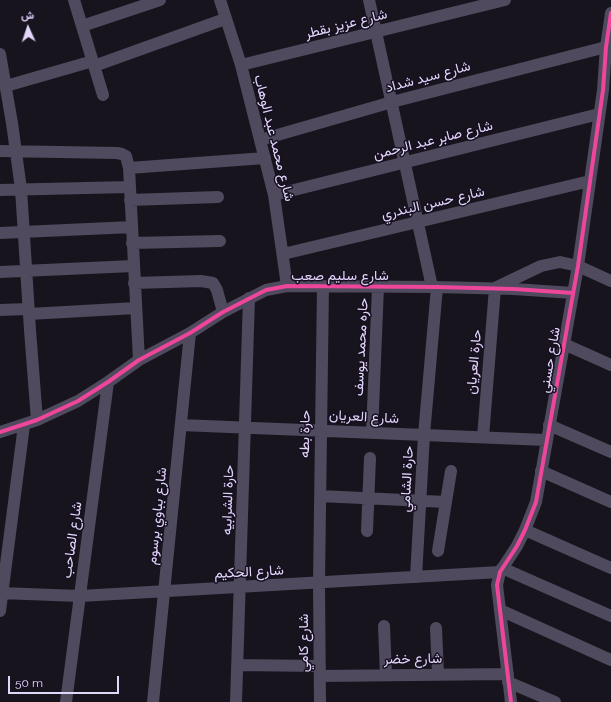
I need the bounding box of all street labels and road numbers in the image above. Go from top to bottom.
street label: شارع عزيز بقطر [303,6,389,42]
street label: شارع سيد شداد [384,58,472,96]
street label: شارع محمد عبد الوهاب [250,73,298,203]
street label: شارع صابر عبد الرحمن [372,117,494,163]
street label: شارع حسن البندري [380,183,486,223]
street label: شارع سليم صعب [291,268,389,284]
street label: حاره محمد يوسف [350,297,372,397]
street label: شارع حسني [536,326,564,394]
street label: حارة العريان [463,329,485,395]
street label: شارع العريان [329,407,399,427]
street label: حارة بطه [296,410,314,458]
street label: حارة الشامي [397,445,417,513]
street label: حارة الشرابيه [218,465,238,535]
street label: شارع بباوي برسوم [144,466,170,566]
street label: شارع الصاحب [58,501,86,579]
street label: شارع الحكيم [214,562,284,582]
street label: شارع كامي [296,614,312,672]
street label: شارع خضر [384,650,442,668]

